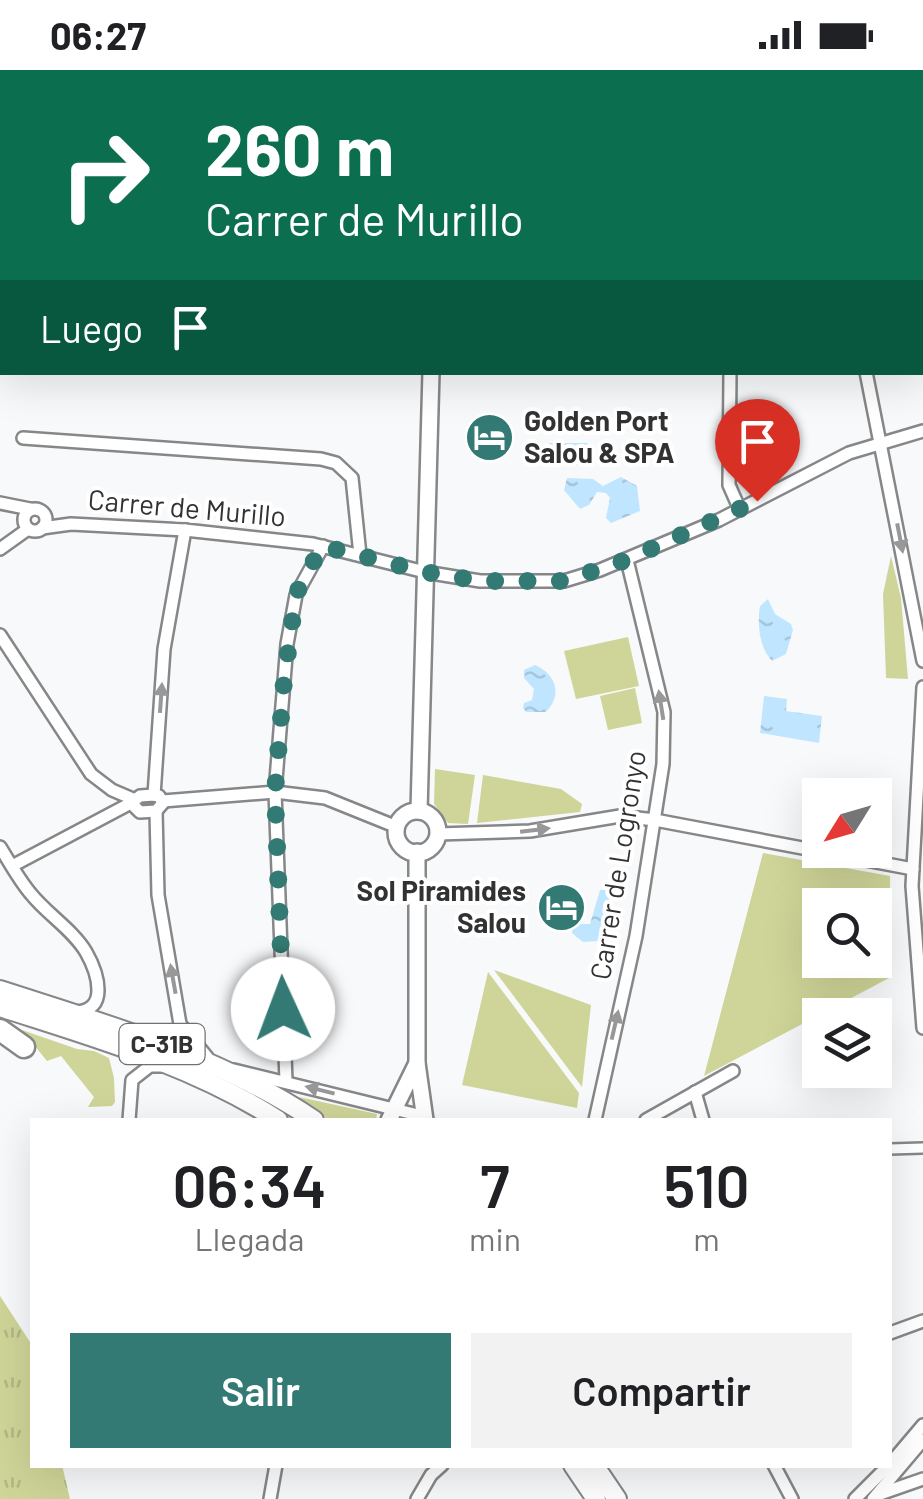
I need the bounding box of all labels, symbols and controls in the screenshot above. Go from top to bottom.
text: 06:27 [50,12,146,58]
text: 260 m [205,106,394,190]
icon: right [40,110,170,240]
text: Carrer de Murillo [205,191,524,245]
icon: arrive [163,300,218,355]
text: Luego [40,305,143,351]
pin [715,399,800,502]
place label: Golden Port Salou & SPA [524,403,675,469]
hotel icon: Golden Port Salou & SPA [463,411,515,463]
icon: arrive [730,414,785,469]
street label: Carrer de Murillo [87,481,287,533]
one-way arrow [893,523,908,554]
one-way arrow [153,681,169,713]
one-way arrow [653,688,669,720]
street label: Carrer de Logronyo [582,748,652,982]
north arrow [802,778,892,868]
map controls [802,778,892,1088]
one-way arrow [520,822,551,838]
place label: Sol Piramides Salou [357,873,526,939]
hotel icon: Sol Piramides Salou [535,881,587,933]
button: search [802,888,892,978]
position arrow [231,957,335,1061]
one-way arrow [165,963,180,995]
button: layers [802,998,892,1088]
one-way arrow [608,1009,623,1040]
road number: C-31B [120,1024,204,1064]
one-way arrow [304,1082,335,1097]
text: 06:34 [172,1148,327,1220]
text: 7 [480,1148,510,1220]
text: 510 [663,1148,749,1220]
text: Llegada [195,1219,304,1257]
text: min [469,1219,521,1257]
text: m [693,1219,720,1257]
button: Salir [70,1333,451,1448]
button: Compartir [471,1333,852,1448]

